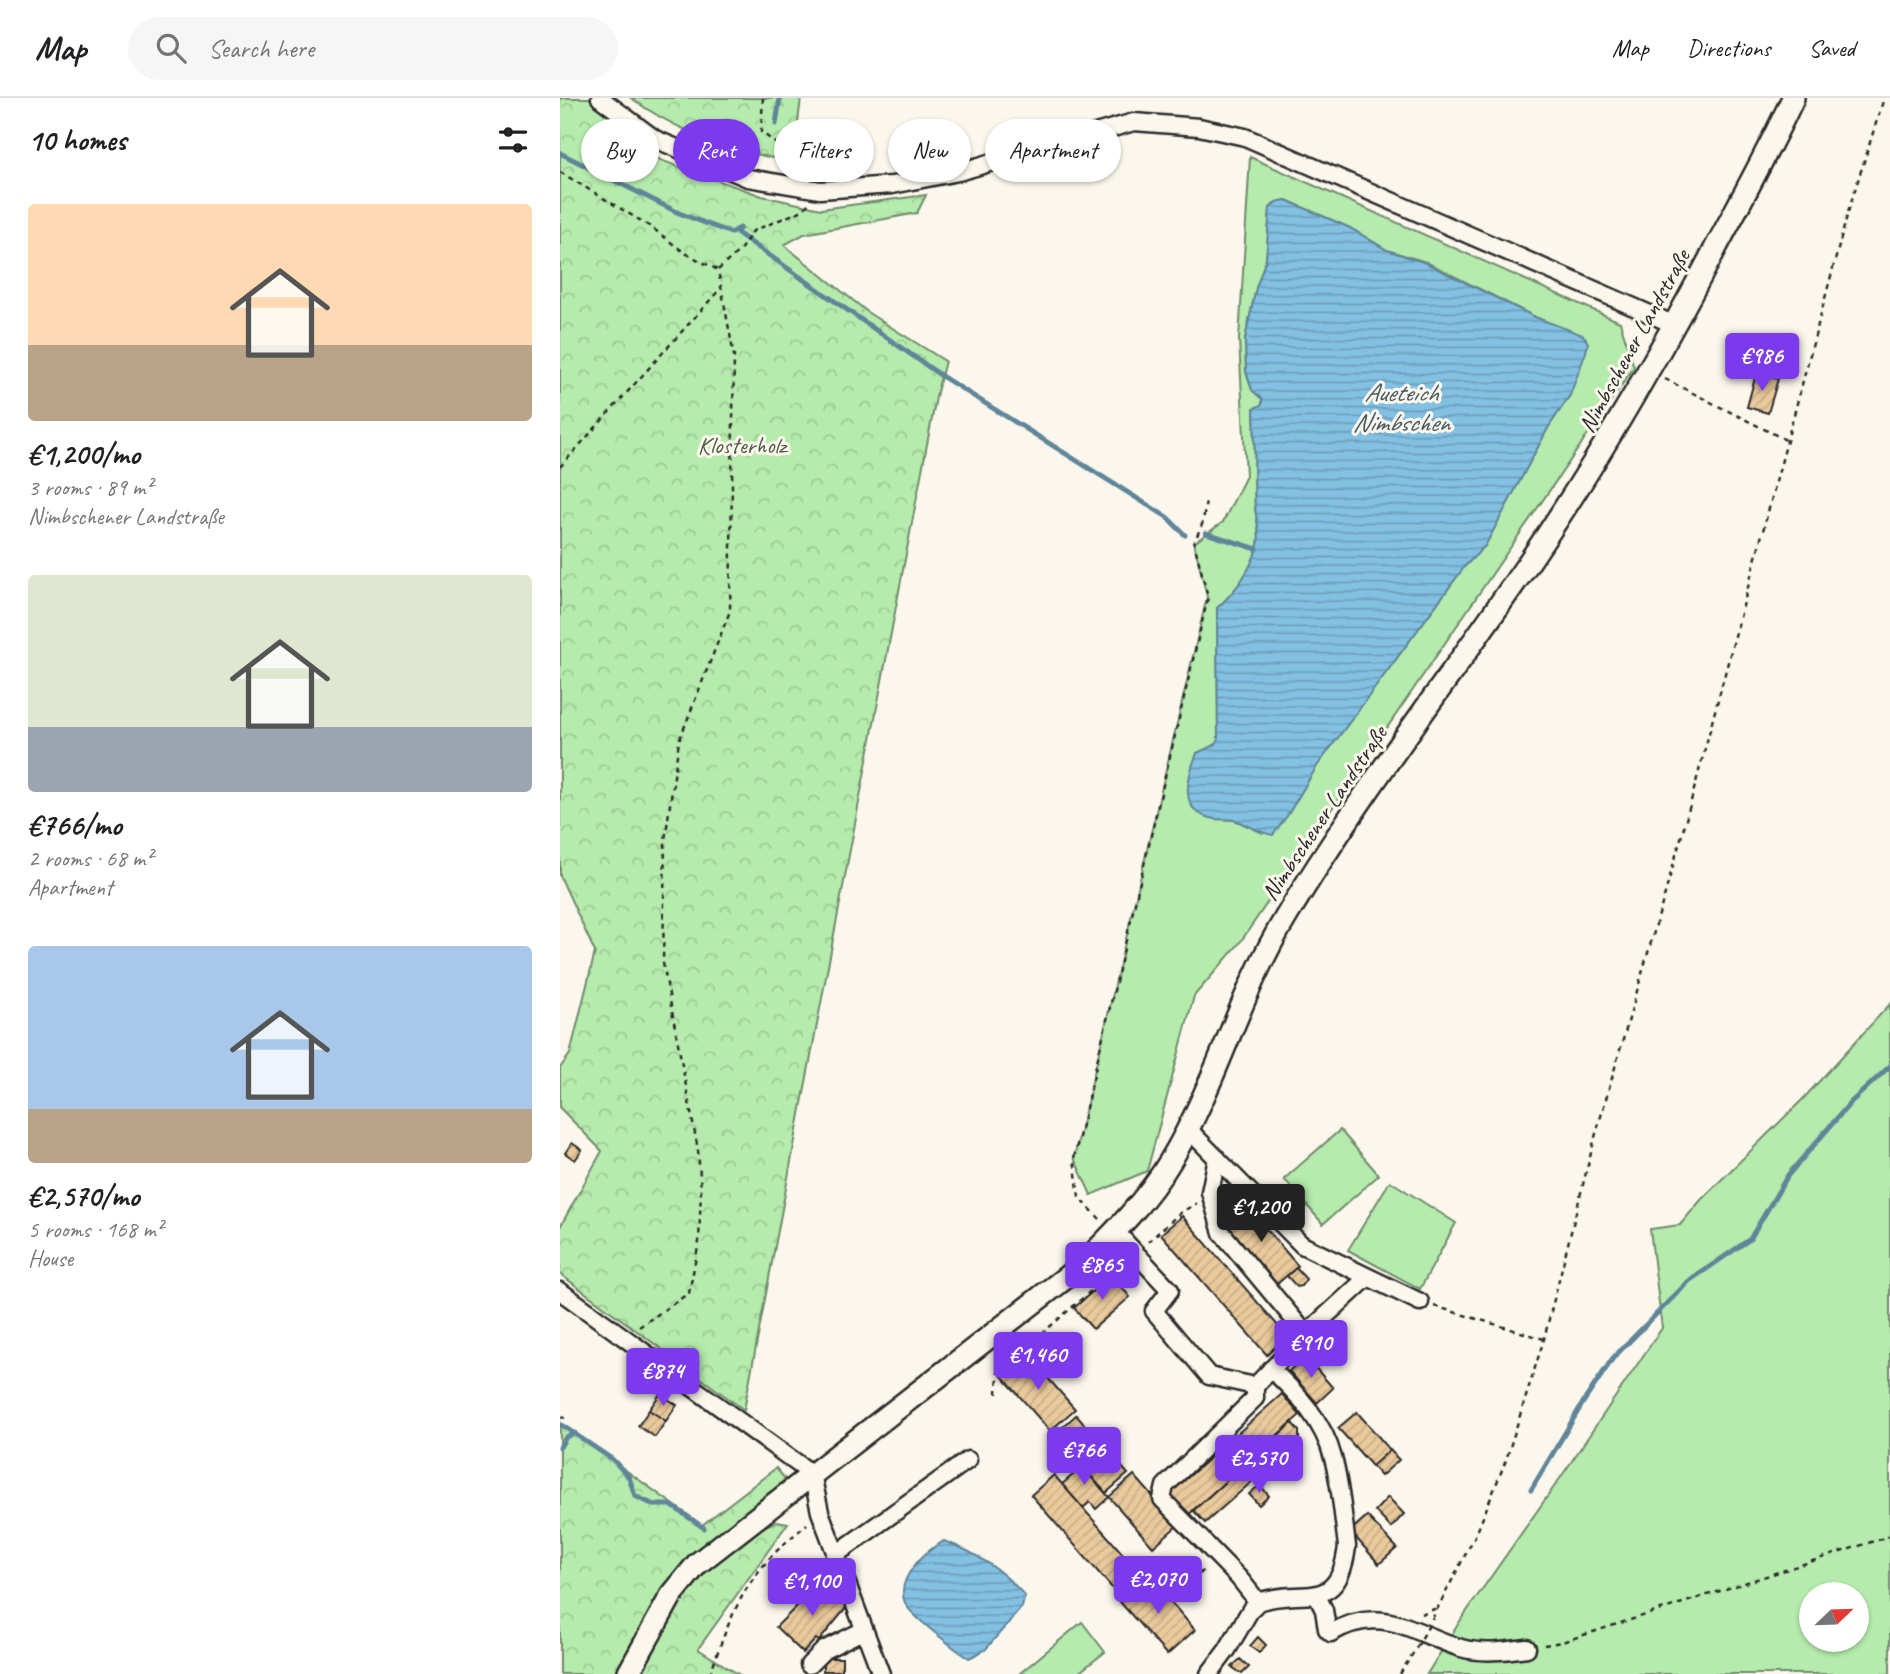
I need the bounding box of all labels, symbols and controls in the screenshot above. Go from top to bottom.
search box [128,17,618,80]
text: Map [35,27,86,69]
icon: search [152,29,190,67]
text: Search here [208,32,314,65]
text: Map [1612,33,1649,63]
text: Directions [1687,33,1770,63]
text: Saved [1808,33,1855,63]
chip: Buy [581,119,659,182]
chip: Rent [673,119,760,182]
chip: Filters [774,119,874,182]
chip: New [888,119,971,182]
chip: Apartment [985,119,1121,182]
text: 10 homes [28,121,126,159]
icon: filters [494,121,532,159]
street label: Nimbschener Landstraße [1571,242,1698,438]
icon: home [217,250,343,376]
pin: €986 [1721,334,1803,393]
text: €986 [1741,341,1783,370]
water label: Aueteich Nimbschen [1353,376,1452,439]
park label: Klosterholz [698,430,789,460]
text: €1,200/mo [28,435,140,473]
text: 3 rooms · 89 m² [28,473,152,502]
text: Nimbschener Landstraße [28,502,224,531]
icon: home [217,621,343,747]
street label: Nimbschener Landstraße [1254,718,1395,906]
text: €766/mo [28,806,122,844]
text: 2 rooms · 68 m² [28,844,152,873]
text: Apartment [28,873,113,902]
icon: home [217,992,343,1118]
text: €2,570/mo [28,1177,139,1215]
pin: €1,200 [1204,1184,1318,1244]
text: €1,200 [1233,1192,1289,1221]
text: 5 rooms · 168 m² [28,1215,163,1244]
pin: €865 [1061,1242,1143,1302]
text: House [28,1244,73,1273]
text: €865 [1081,1250,1123,1279]
pin: €910 [1270,1320,1352,1380]
text: €910 [1290,1328,1332,1357]
pin: €1,460 [981,1332,1095,1392]
text: €1,460 [1010,1340,1066,1369]
pin: €874 [622,1348,704,1408]
text: €874 [642,1356,684,1385]
pin: €766 [1043,1428,1125,1487]
text: €766 [1063,1435,1105,1464]
pin: €2,570 [1202,1436,1316,1495]
text: €2,570 [1231,1443,1287,1472]
pin: €2,070 [1101,1556,1215,1616]
pin: €1,100 [755,1558,869,1618]
text: €2,070 [1130,1564,1186,1593]
text: €1,100 [784,1566,840,1595]
north arrow [1799,1582,1869,1652]
map controls [1799,1582,1869,1652]

